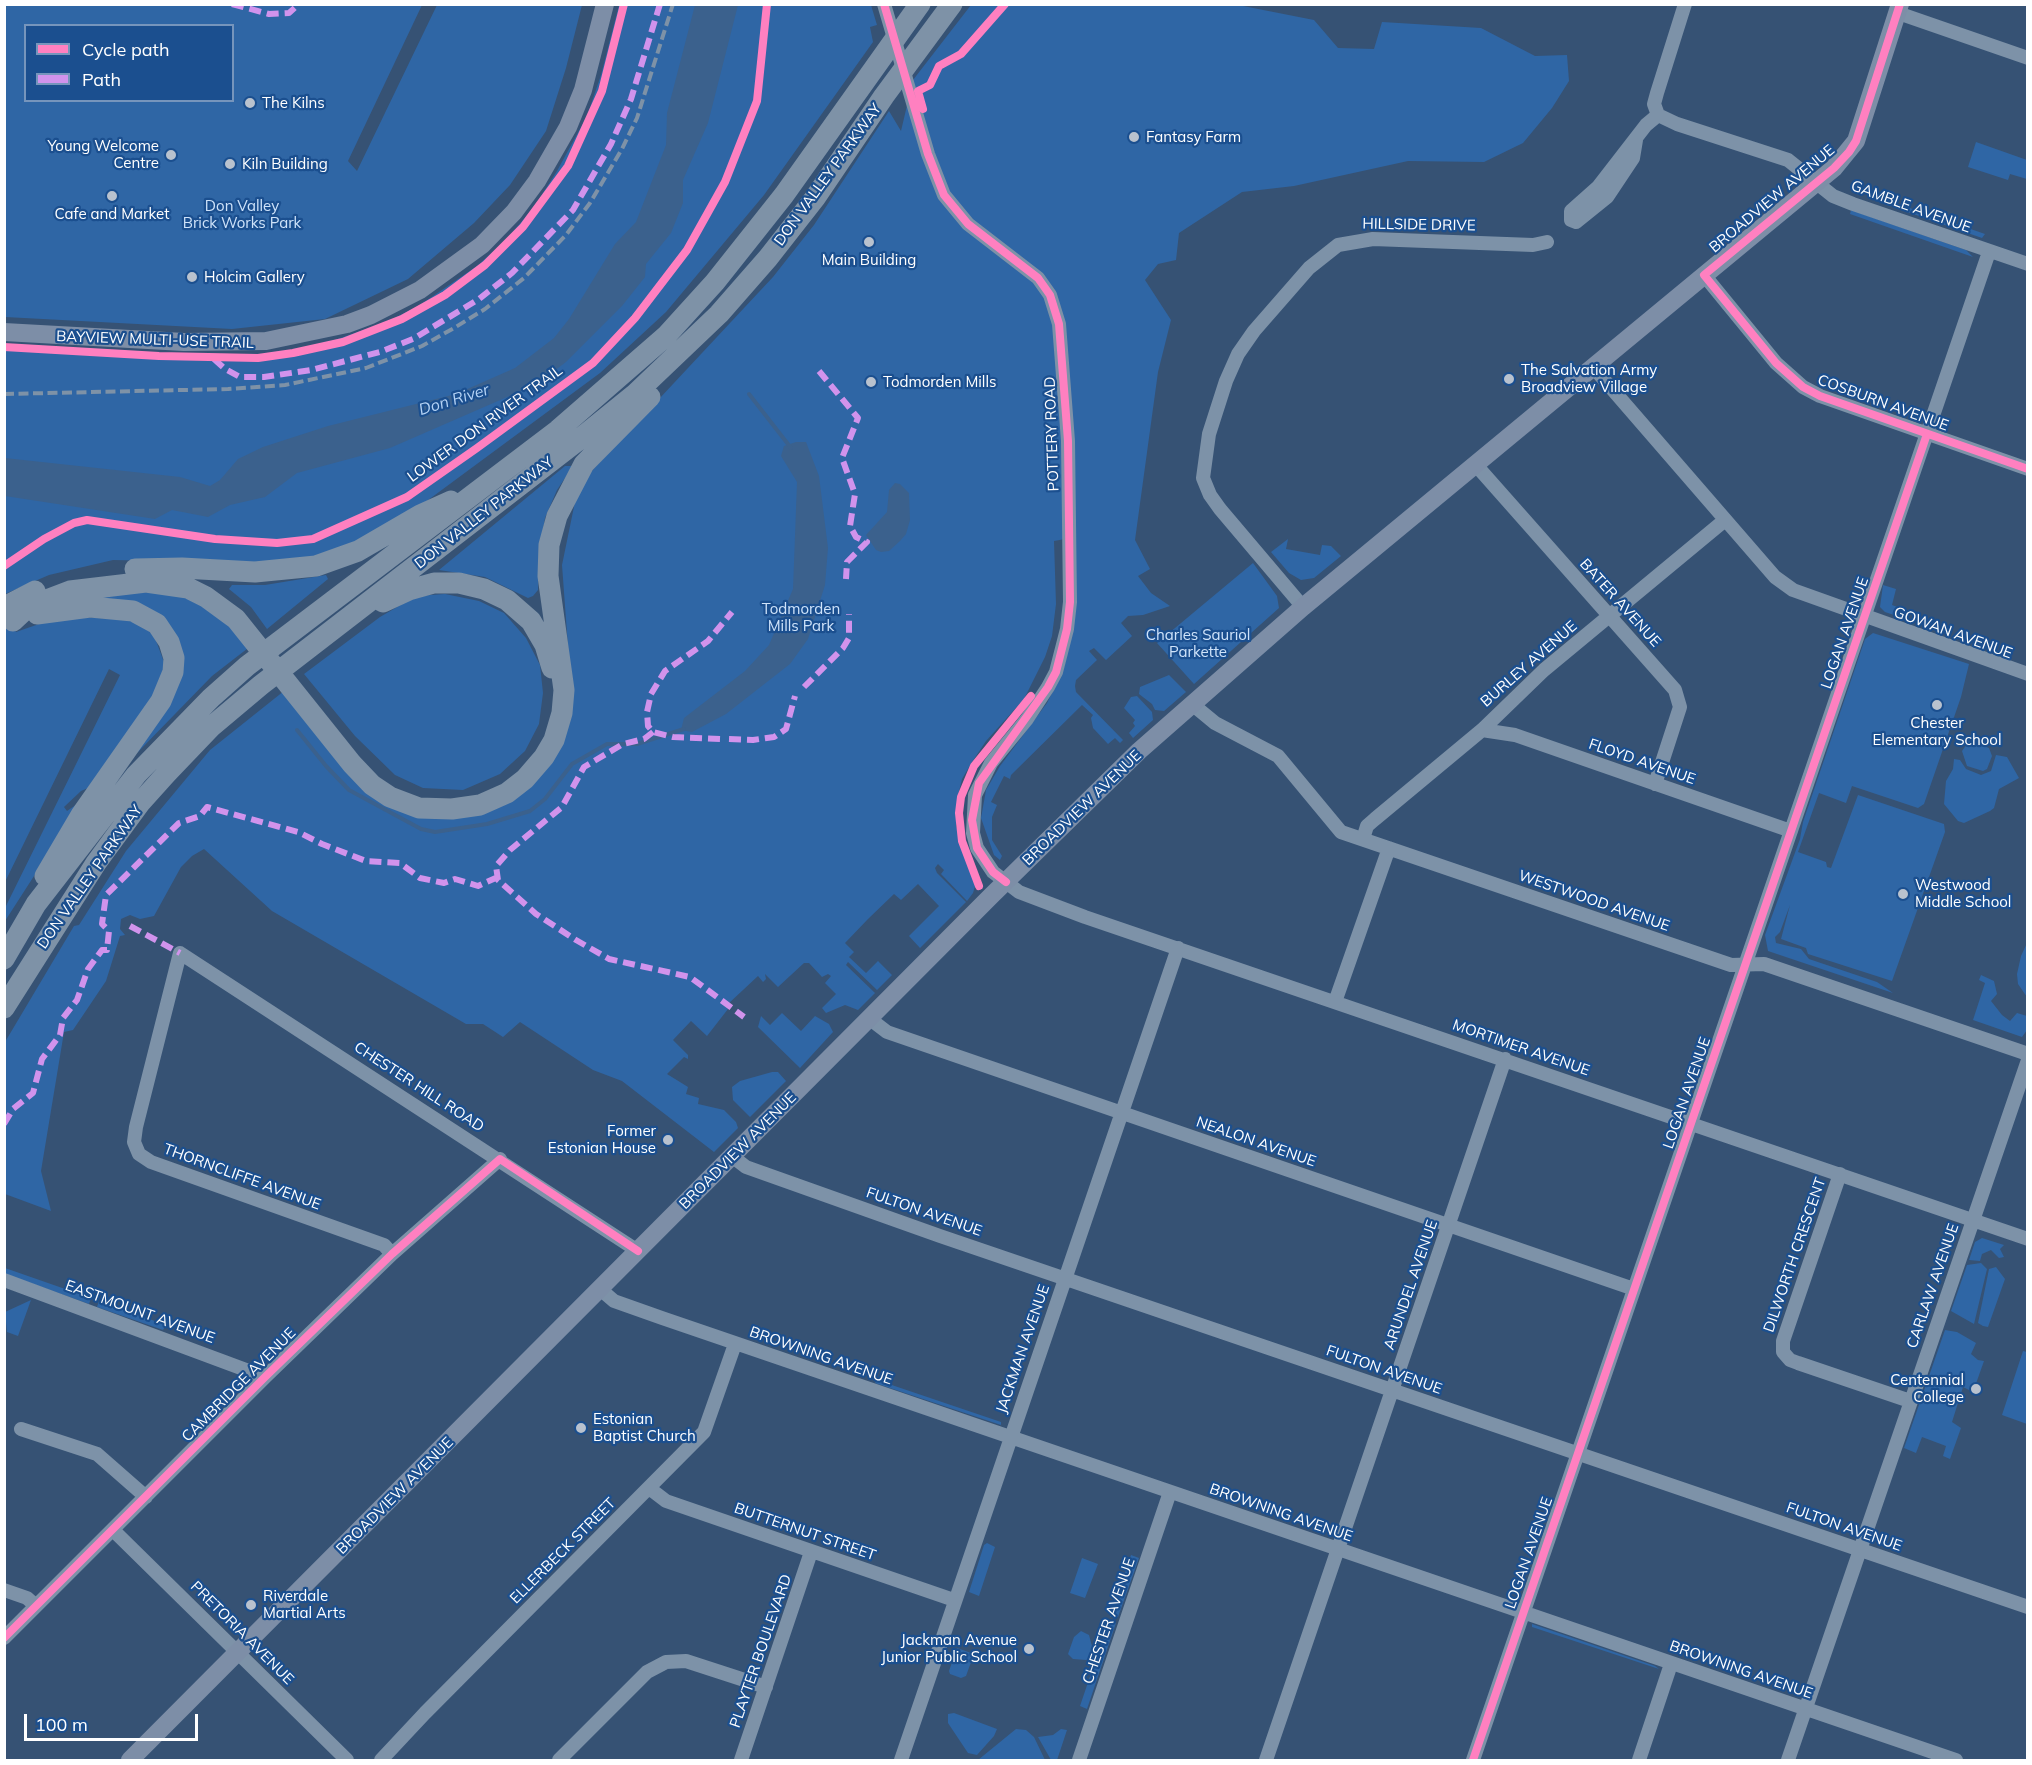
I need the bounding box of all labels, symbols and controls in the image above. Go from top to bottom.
legend [24,24,234,102]
text: Cycle path [82,38,169,61]
text: Path [82,68,121,91]
place label: The Kilns [262,94,325,112]
marker: The Kilns [243,96,257,110]
street label: DON VALLEY PARKWAY [770,101,886,249]
place label: Fantasy Farm [1146,128,1241,146]
marker: Fantasy Farm [1127,130,1141,144]
place label: Young Welcome Centre [47,137,159,172]
street label: BROADVIEW AVENUE [1706,141,1838,257]
marker: Young Welcome Centre [164,148,178,162]
place label: Kiln Building [242,155,328,173]
marker: Kiln Building [223,157,237,171]
street label: GAMBLE AVENUE [1849,177,1973,237]
marker: Cafe and Market [105,189,119,203]
park label: Don Valley Brick Works Park [183,197,301,232]
place label: Cafe and Market [55,205,169,223]
street label: HILLSIDE DRIVE [1362,215,1476,235]
marker: Main Building [862,235,876,249]
place label: Main Building [822,251,916,269]
place label: Holcim Gallery [204,268,305,286]
marker: Holcim Gallery [185,270,199,284]
street label: BAYVIEW MULTI-USE TRAIL [56,328,254,352]
place label: The Salvation Army Broadview Village [1521,361,1657,396]
street label: LOWER DON RIVER TRAIL [404,362,566,486]
street label: COSBURN AVENUE [1815,371,1951,435]
marker: The Salvation Army Broadview Village [1502,372,1516,386]
place label: Todmorden Mills [883,373,996,391]
marker: Todmorden Mills [864,375,878,389]
street label: POTTERY ROAD [1041,376,1063,492]
water label: Don River [417,380,491,420]
street label: DON VALLEY PARKWAY [411,453,557,573]
street label: BATER AVENUE [1576,555,1664,651]
street label: LOGAN AVENUE [1817,575,1873,691]
park label: Todmorden Mills Park [762,600,840,635]
street label: GOWAN AVENUE [1891,603,2015,663]
street label: BURLEY AVENUE [1477,617,1581,711]
park label: Charles Sauriol Parkette [1146,626,1250,661]
marker: Chester Elementary School [1930,698,1944,712]
place label: Chester Elementary School [1873,714,2001,749]
street label: FLOYD AVENUE [1586,735,1698,789]
street label: BROADVIEW AVENUE [1019,747,1145,869]
street label: DON VALLEY PARKWAY [34,802,146,952]
street label: WESTWOOD AVENUE [1516,867,1672,935]
place label: Westwood Middle School [1915,876,2011,911]
marker: Westwood Middle School [1896,887,1910,901]
street label: MORTIMER AVENUE [1450,1016,1592,1080]
street label: LOGAN AVENUE [1659,1035,1715,1151]
street label: CHESTER HILL ROAD [351,1038,487,1136]
street label: BROADVIEW AVENUE [676,1089,800,1213]
street label: NEALON AVENUE [1194,1113,1318,1171]
place label: Former Estonian House [548,1122,656,1157]
marker: Former Estonian House [661,1133,675,1147]
street label: THORNCLIFFE AVENUE [161,1140,323,1214]
street label: DILWORTH CRESCENT [1760,1175,1830,1335]
street label: FULTON AVENUE [864,1184,984,1240]
street label: ARUNDEL AVENUE [1380,1218,1442,1352]
street label: CARLAW AVENUE [1903,1221,1963,1351]
street label: EASTMOUNT AVENUE [63,1277,217,1347]
street label: JACKMAN AVENUE [993,1282,1053,1416]
street label: BROWNING AVENUE [747,1323,895,1389]
street label: CAMBRIDGE AVENUE [178,1324,300,1446]
street label: FULTON AVENUE [1324,1342,1444,1398]
place label: Centennial College [1890,1371,1964,1406]
marker: Centennial College [1969,1382,1983,1396]
place label: Estonian Baptist Church [593,1410,696,1445]
marker: Estonian Baptist Church [574,1421,588,1435]
street label: BROADVIEW AVENUE [333,1434,457,1558]
street label: BROWNING AVENUE [1207,1480,1355,1546]
street label: ELLERBECK STREET [506,1494,620,1608]
street label: LOGAN AVENUE [1501,1495,1557,1611]
street label: BUTTERNUT STREET [732,1499,878,1565]
street label: FULTON AVENUE [1784,1499,1904,1555]
street label: CHESTER AVENUE [1079,1556,1139,1686]
street label: PLAYTER BOULEVARD [726,1572,796,1730]
street label: PRETORIA AVENUE [187,1578,297,1688]
place label: Riverdale Martial Arts [263,1587,346,1622]
marker: Riverdale Martial Arts [244,1598,258,1612]
place label: Jackman Avenue Junior Public School [881,1631,1017,1666]
street label: BROWNING AVENUE [1667,1637,1815,1703]
marker: Jackman Avenue Junior Public School [1022,1642,1036,1656]
scale bar [27,1702,201,1740]
text: 100 m [35,1713,88,1736]

